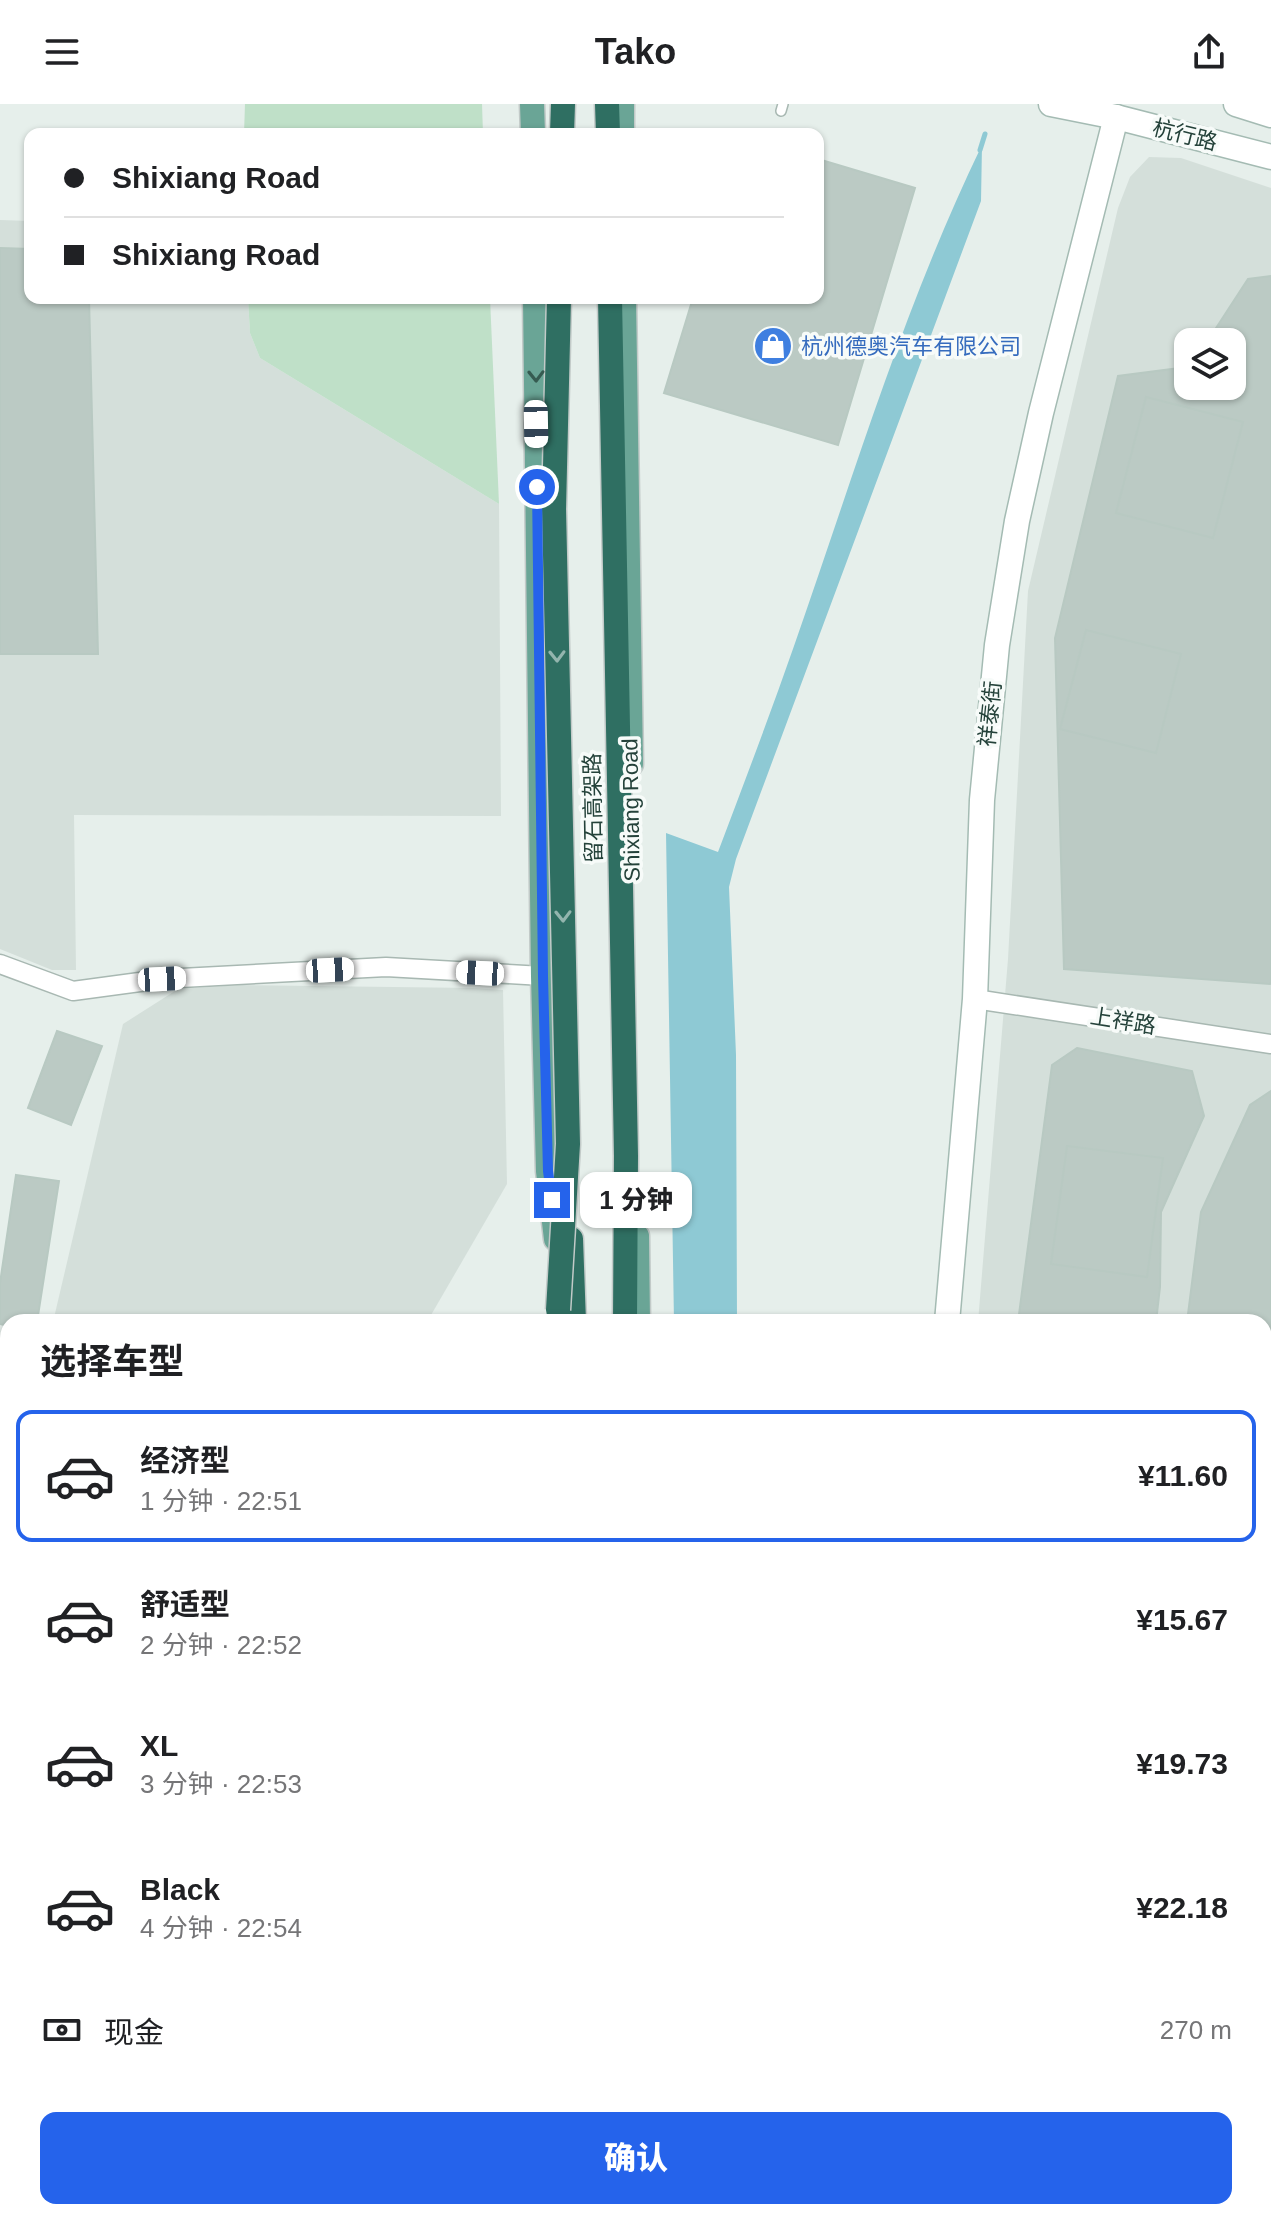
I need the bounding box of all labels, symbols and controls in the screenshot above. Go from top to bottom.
icon: menu [40,30,84,74]
icon: share [1187,30,1231,74]
text: Tako [595,31,676,72]
street label: 杭行路 [1150,115,1220,155]
text: Shixiang Road [112,161,320,194]
text: Shixiang Road [112,238,320,271]
shop icon: 杭州德奥汽车有限公司 [752,325,794,367]
map controls [1174,328,1246,400]
button: layers [1174,328,1246,400]
place label: 杭州德奥汽车有限公司 [801,334,1021,359]
one-way arrow [527,370,544,383]
car [524,400,548,448]
route start [519,469,555,505]
one-way arrow [549,650,566,663]
street label: 祥泰街 [974,680,1006,748]
street label: Shixiang Road [617,738,645,882]
street label: 留石高架路 [580,753,606,863]
one-way arrow [554,910,572,923]
car [305,957,355,983]
car [455,960,505,986]
car [137,966,187,992]
street label: 上祥路 [1088,1003,1158,1039]
callout: 1 分钟 [580,1172,692,1228]
route end [534,1182,570,1218]
text: 1 分钟 [599,1185,673,1215]
text: 选择车型 [40,1341,184,1382]
icon: car [44,1440,116,1512]
text: 经济型 [140,1444,230,1477]
text: ¥11.60 [1138,1459,1228,1492]
text: 1 分钟 · 22:51 [140,1486,302,1516]
icon: car [44,1584,116,1656]
text: 舒适型 [140,1588,230,1621]
text: ¥15.67 [1136,1603,1228,1636]
text: 2 分钟 · 22:52 [140,1630,302,1660]
icon: car [44,1728,116,1800]
text: XL [140,1729,178,1762]
text: ¥19.73 [1136,1747,1228,1780]
text: 3 分钟 · 22:53 [140,1769,302,1799]
icon: car [44,1872,116,1944]
text: Black [140,1873,220,1906]
text: ¥22.18 [1136,1891,1228,1924]
text: 4 分钟 · 22:54 [140,1913,302,1943]
icon: cash [40,2008,84,2052]
text: 270 m [1160,2015,1232,2045]
text: 现金 [104,2016,164,2049]
button: 确认 [40,2112,1232,2204]

